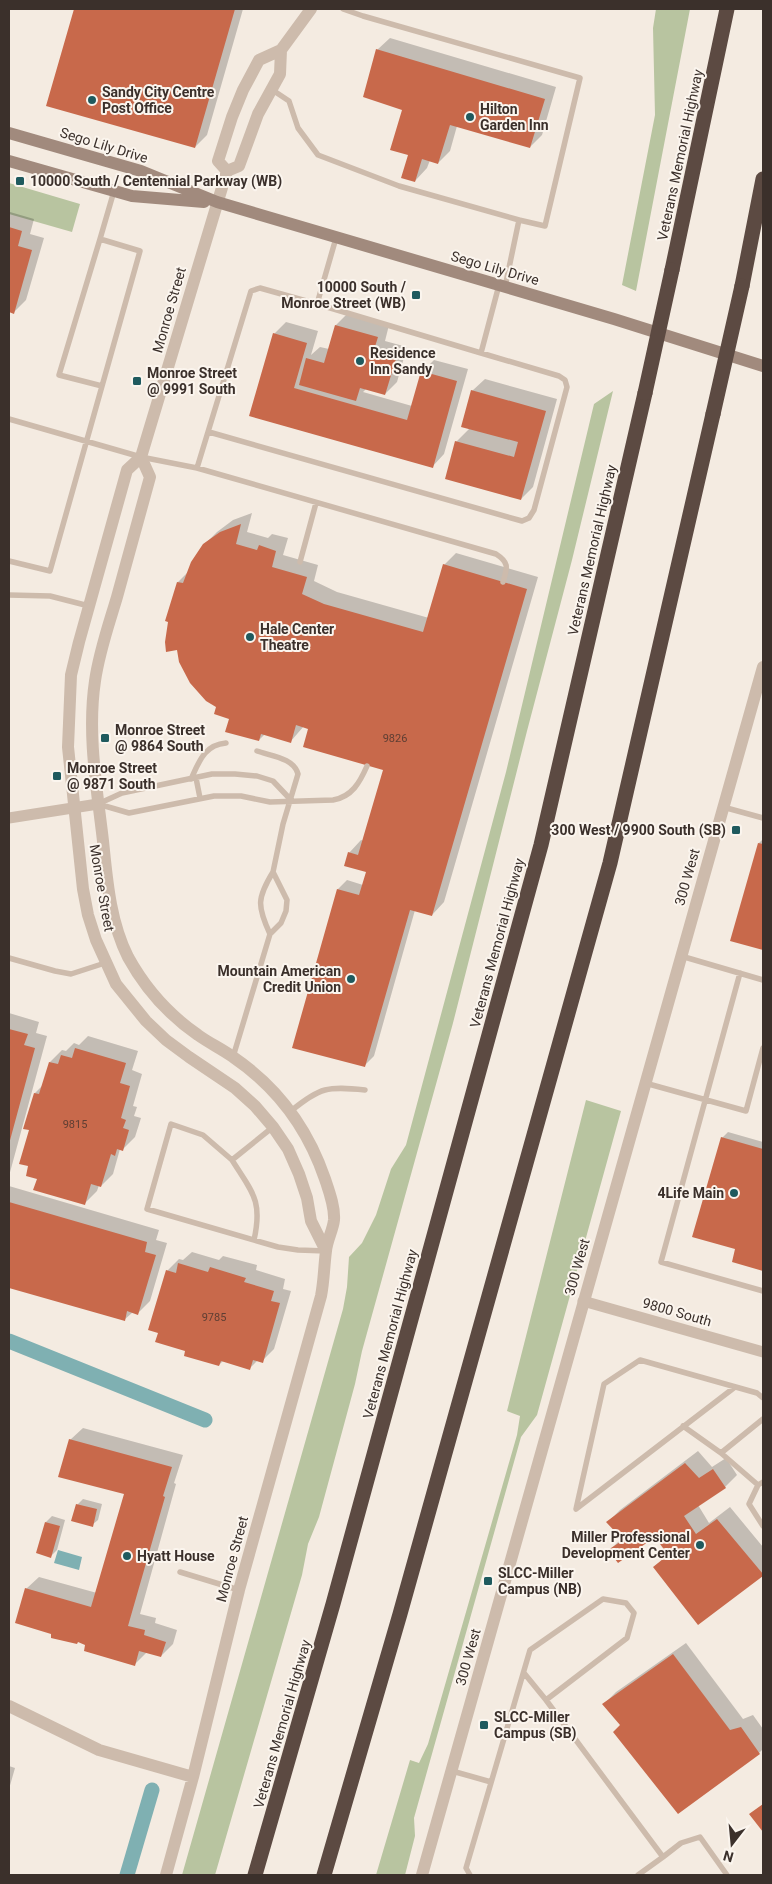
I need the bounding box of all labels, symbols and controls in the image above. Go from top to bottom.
street label: Veterans Memorial Highway [654,68,706,242]
place label: Sandy City Centre Post Office [102,84,215,116]
marker: Sandy City Centre Post Office [86,94,98,106]
place label: Hilton Garden Inn [480,101,549,133]
marker: Hilton Garden Inn [464,111,476,123]
street label: Sego Lily Drive [58,124,150,166]
place label: 10000 South / Centennial Parkway (WB) [30,173,282,190]
marker: 10000 South / Centennial Parkway (WB) [14,175,26,187]
street label: Sego Lily Drive [449,248,541,288]
street label: Monroe Street [149,265,189,355]
place label: 10000 South / Monroe Street (WB) [281,279,407,312]
marker: 10000 South / Monroe Street (WB) [410,289,422,301]
place label: Residence Inn Sandy [370,345,436,377]
marker: Residence Inn Sandy [354,355,366,367]
place label: Monroe Street @ 9991 South [147,365,237,397]
marker: Monroe Street @ 9991 South [131,375,143,387]
street label: Veterans Memorial Highway [565,463,620,637]
place label: Hale Center Theatre [260,621,334,653]
marker: Hale Center Theatre [244,631,256,643]
place label: Monroe Street @ 9864 South [115,722,205,754]
marker: Monroe Street @ 9864 South [99,732,111,744]
house number: 9826 [383,732,407,745]
place label: Monroe Street @ 9871 South [67,760,157,792]
marker: Monroe Street @ 9871 South [51,770,63,782]
place label: 300 West / 9900 South (SB) [551,822,726,839]
marker: 300 West / 9900 South (SB) [730,824,742,836]
street label: Monroe Street [86,843,118,933]
street label: 300 West [671,846,703,907]
street label: Veterans Memorial Highway [467,856,527,1029]
place label: Mountain American Credit Union [218,963,341,995]
marker: Mountain American Credit Union [345,973,357,985]
house number: 9815 [63,1118,87,1131]
place label: 4Life Main [658,1185,724,1201]
marker: 4Life Main [728,1187,740,1199]
street label: 300 West [561,1236,593,1297]
street label: Veterans Memorial Highway [360,1247,420,1420]
street label: 9800 South [641,1294,713,1330]
house number: 9785 [202,1311,226,1324]
street label: Monroe Street [213,1514,251,1604]
place label: Miller Professional Development Center [562,1529,690,1561]
marker: Miller Professional Development Center [694,1539,706,1551]
place label: Hyatt House [137,1548,215,1564]
marker: Hyatt House [121,1550,133,1562]
place label: SLCC-Miller Campus (NB) [498,1565,582,1598]
marker: SLCC-Miller Campus (NB) [482,1575,494,1587]
street label: 300 West [452,1626,484,1687]
street label: Veterans Memorial Highway [250,1637,314,1810]
place label: SLCC-Miller Campus (SB) [494,1709,577,1742]
marker: SLCC-Miller Campus (SB) [478,1719,490,1731]
north arrow [707,1819,757,1869]
text: N [721,1847,735,1866]

